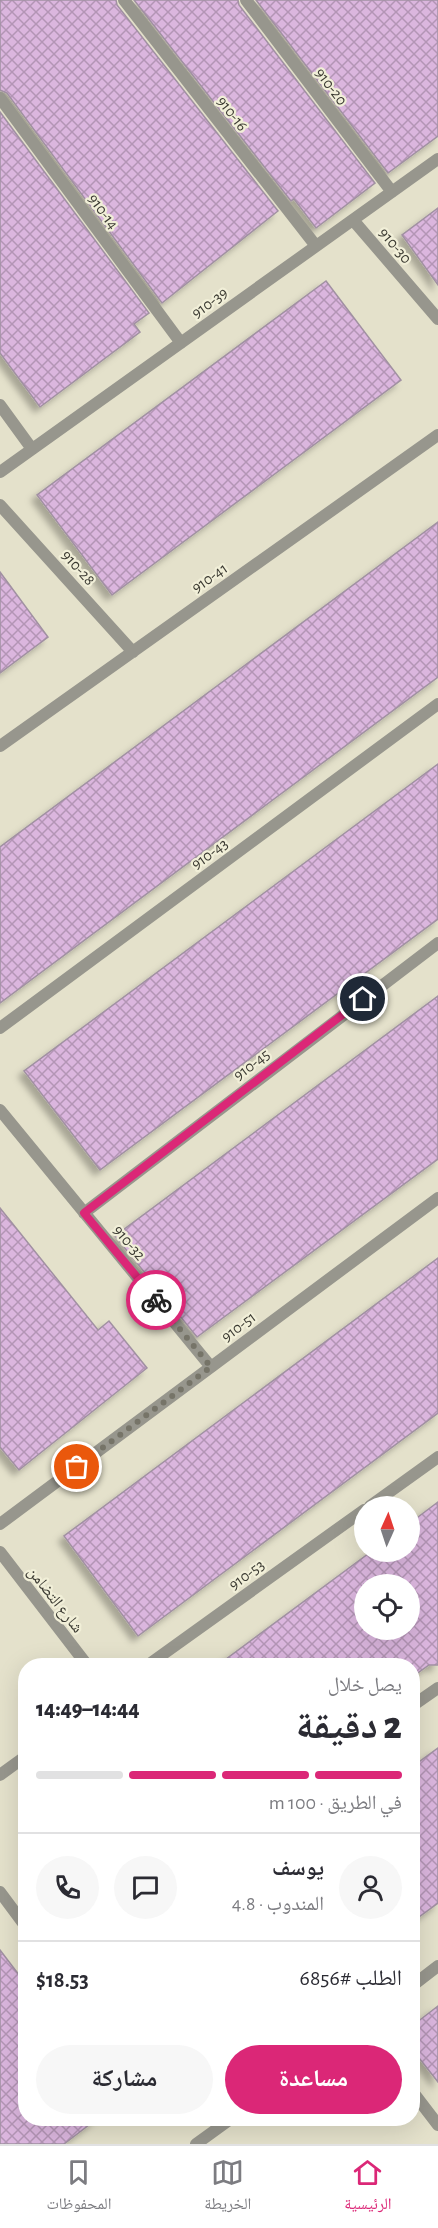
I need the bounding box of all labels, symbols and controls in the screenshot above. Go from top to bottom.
street label: 910-20 [312,65,350,108]
street label: 910-16 [214,93,251,134]
street label: 910-14 [85,191,121,233]
street label: 910-30 [376,225,415,267]
street label: 910-39 [189,284,231,321]
street label: 910-28 [59,547,98,588]
street label: 910-41 [189,560,230,596]
street label: 910-43 [188,835,231,872]
pin [337,973,388,1024]
icon: home [346,982,379,1015]
street label: 910-45 [231,1046,273,1083]
street label: 910-32 [110,1222,148,1263]
courier [126,1270,186,1330]
icon: bike [140,1284,173,1317]
street label: 910-51 [218,1309,259,1345]
pin [51,1441,102,1492]
icon: bag [60,1450,93,1483]
north arrow [354,1496,420,1562]
map controls [354,1496,420,1640]
street label: 910-53 [226,1557,267,1593]
street label: شارع التضامن [23,1563,86,1637]
button: locate [354,1574,420,1640]
text: يصل خلال [328,1675,402,1695]
text: 14:44–14:49 [36,1698,140,1720]
text: 2 دقيقة [296,1707,402,1746]
text: في الطريق · 100 m [269,1793,402,1813]
button: phone [36,1856,99,1919]
button: chat [114,1856,177,1919]
button: person [339,1856,402,1919]
text: يوسف [272,1857,324,1879]
text: المندوب · 4.8 [232,1894,324,1914]
text: الطلب #6856 [300,1967,402,1989]
text: $18.53 [36,1969,89,1991]
button: مشاركة [36,2045,213,2114]
button: مساعدة [225,2045,402,2114]
tab: المحفوظات [46,2156,112,2219]
tab: الخريطة [204,2156,251,2219]
tab: الرئيسية [344,2156,392,2219]

